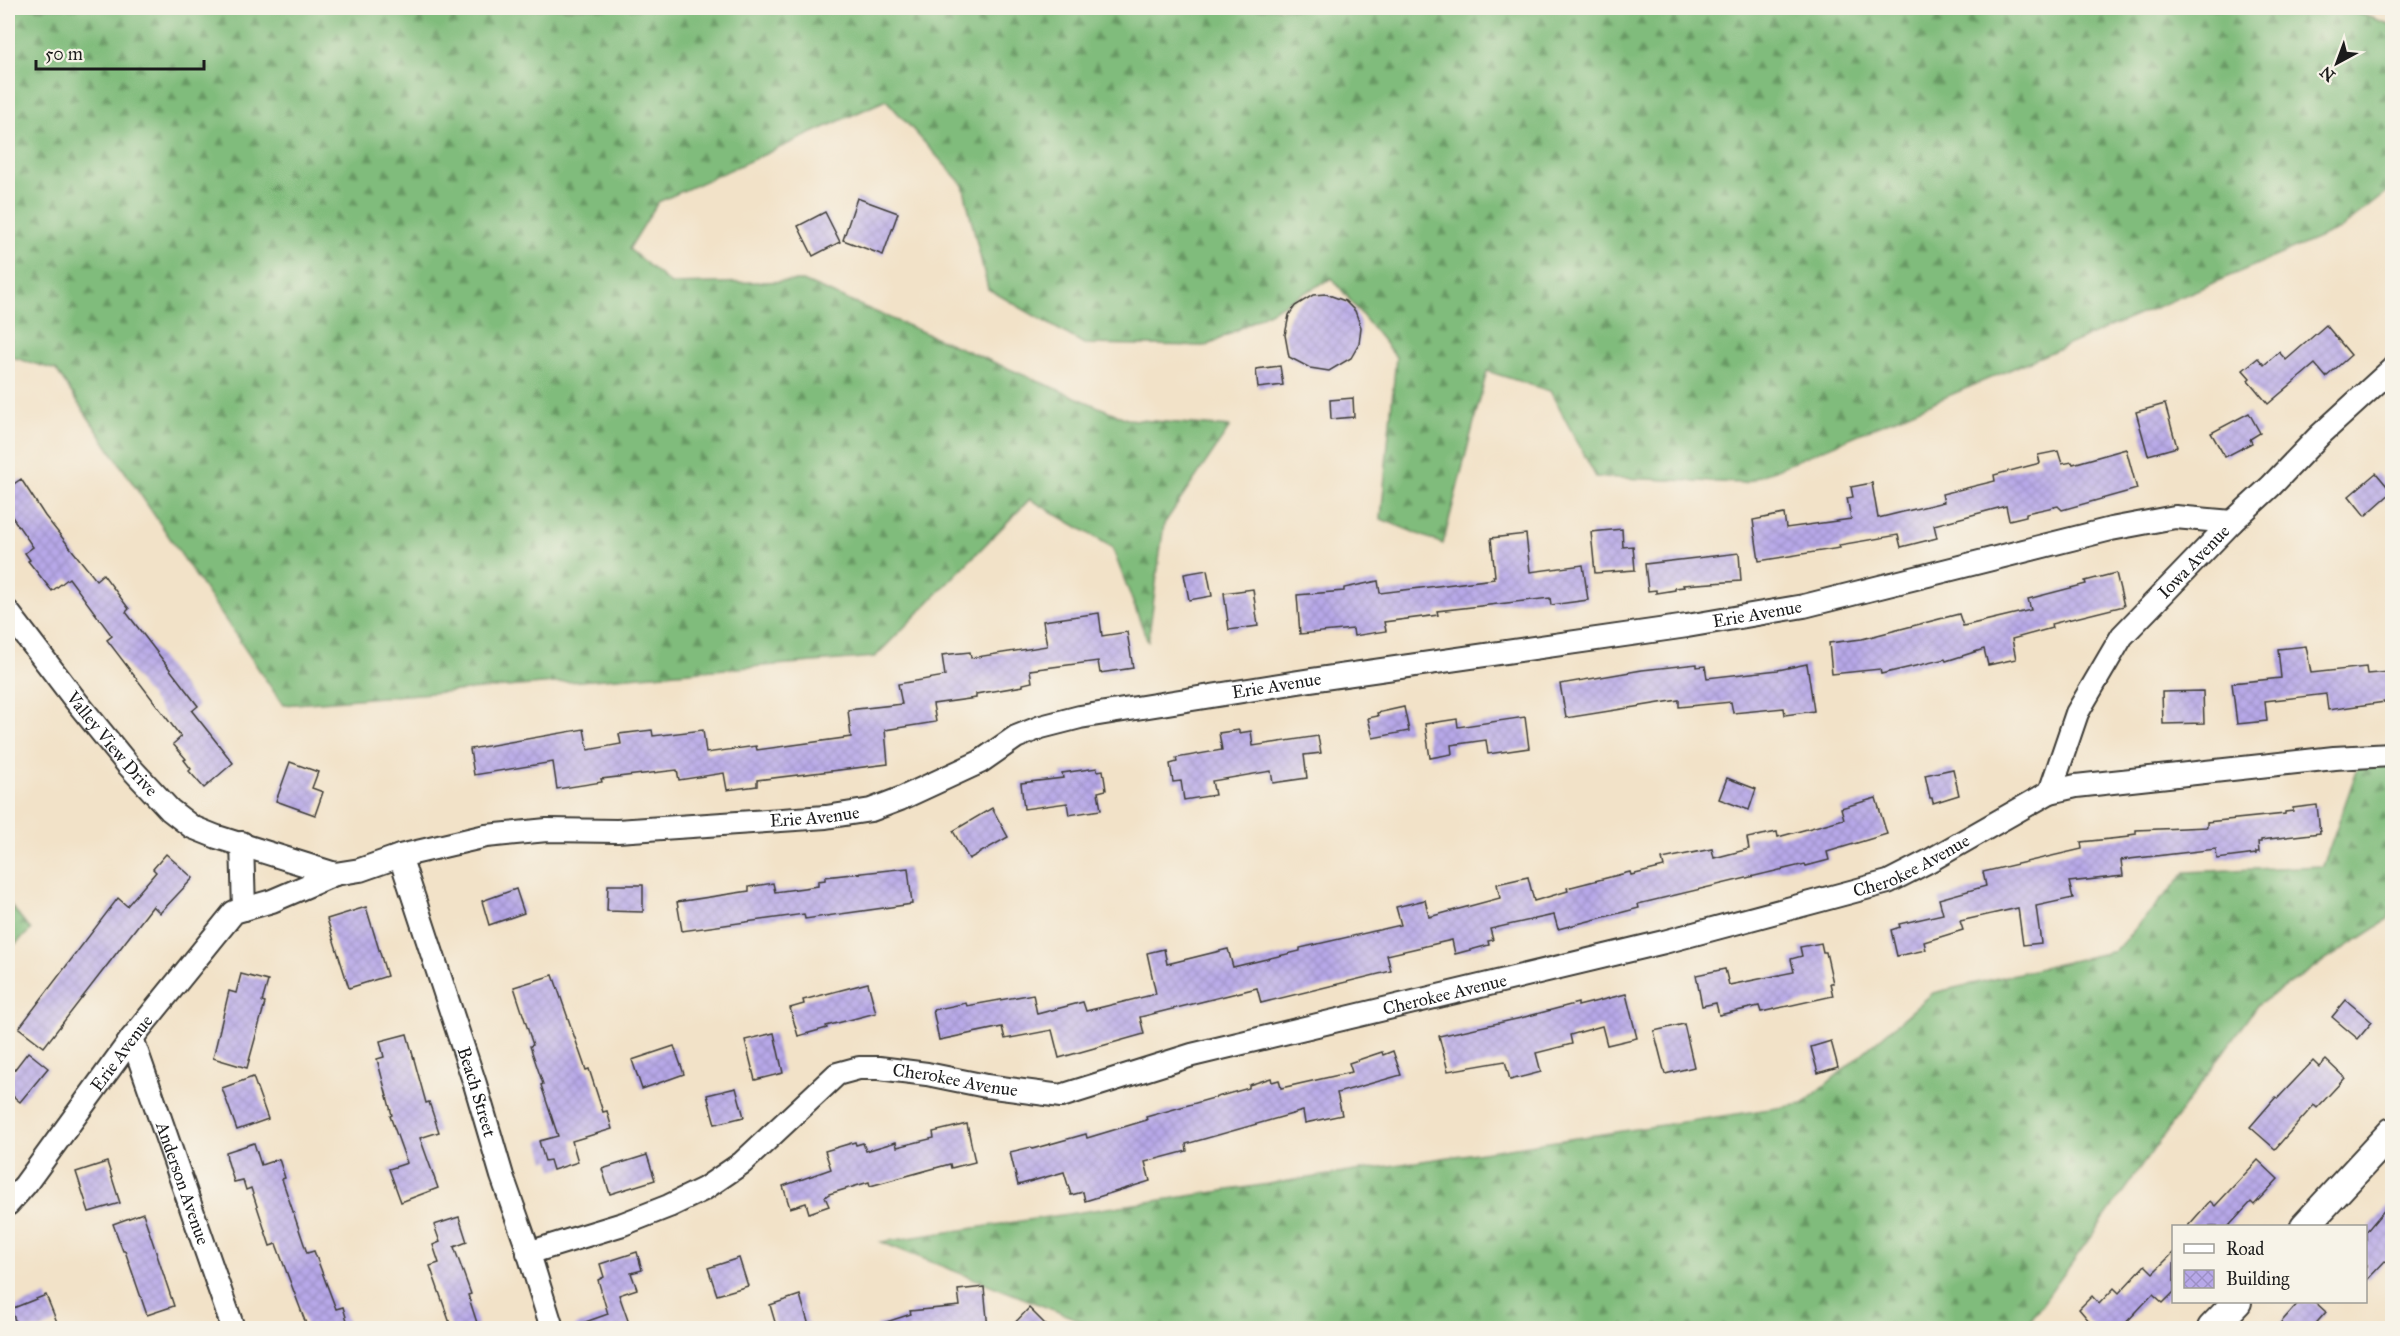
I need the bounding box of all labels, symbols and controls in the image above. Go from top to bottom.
scale bar [36,33,204,71]
north arrow [2307,33,2367,93]
text: 50 m [45,43,83,65]
text: N [2316,62,2339,86]
street label: Iowa Avenue [2153,520,2234,603]
street label: Erie Avenue [1711,596,1803,632]
street label: Erie Avenue [1230,668,1323,704]
street label: Valley View Drive [61,686,162,801]
street label: Erie Avenue [769,801,861,832]
street label: Cherokee Avenue [1851,829,1973,902]
street label: Cherokee Avenue [1381,969,1509,1020]
street label: Erie Avenue [86,1010,157,1096]
street label: Beach Street [452,1044,501,1140]
street label: Cherokee Avenue [892,1059,1019,1101]
street label: Anderson Avenue [151,1118,214,1248]
legend [2172,1225,2367,1303]
text: Road [2226,1238,2264,1260]
text: Building [2226,1268,2290,1291]

